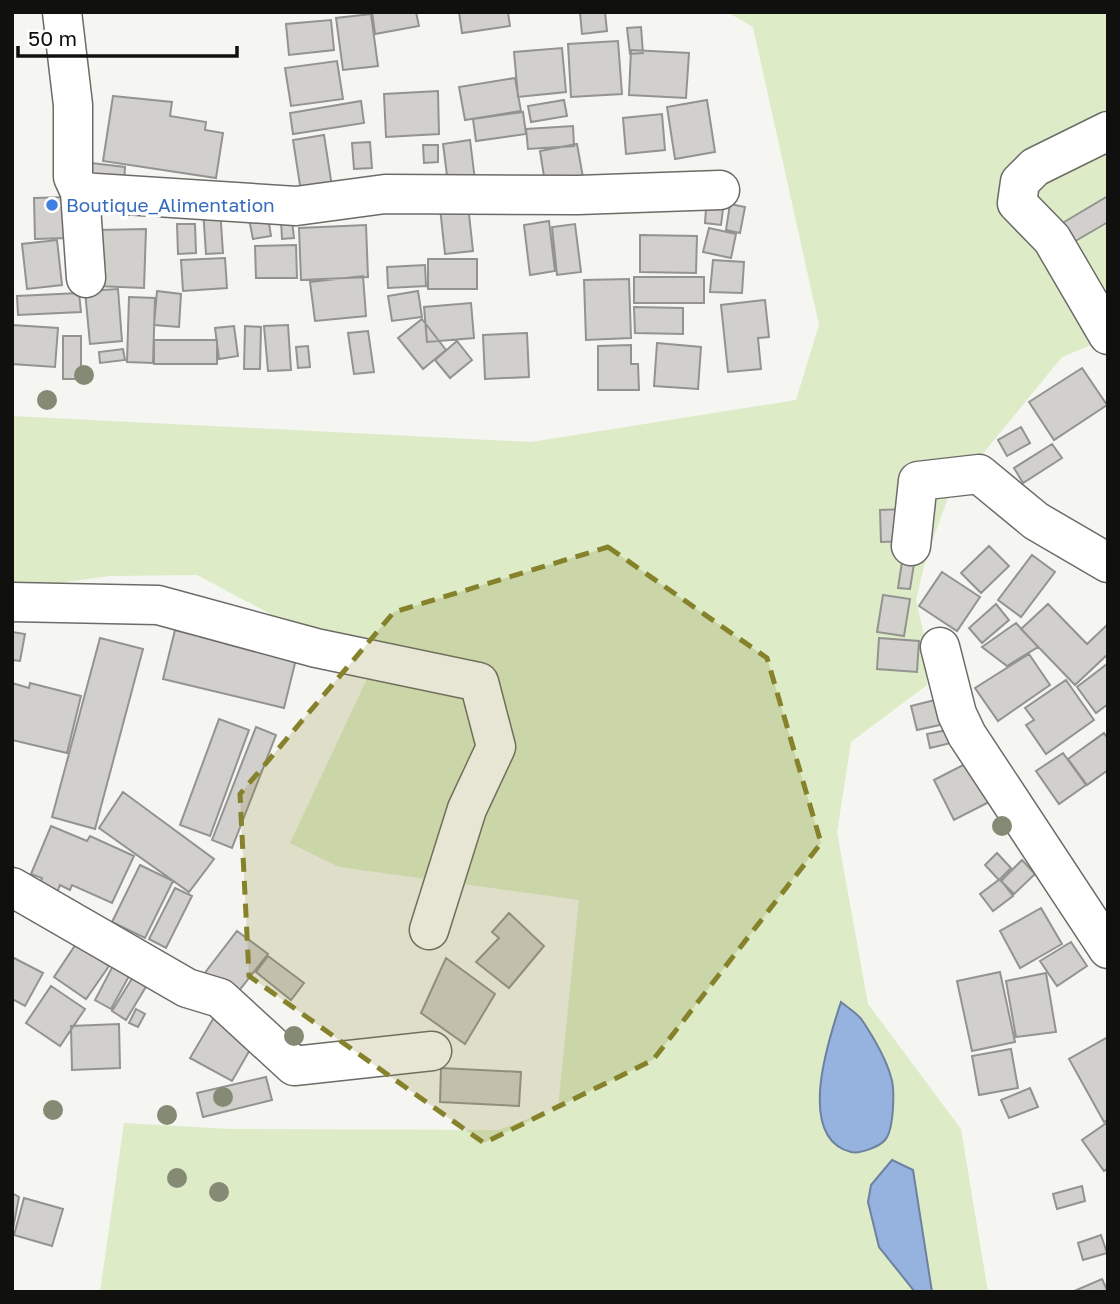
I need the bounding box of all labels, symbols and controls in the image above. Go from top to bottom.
scale bar [18,14,236,58]
text: 50 m [28,25,77,51]
place label: Boutique_Alimentation [66,193,275,216]
marker: Boutique_Alimentation [44,197,60,213]

